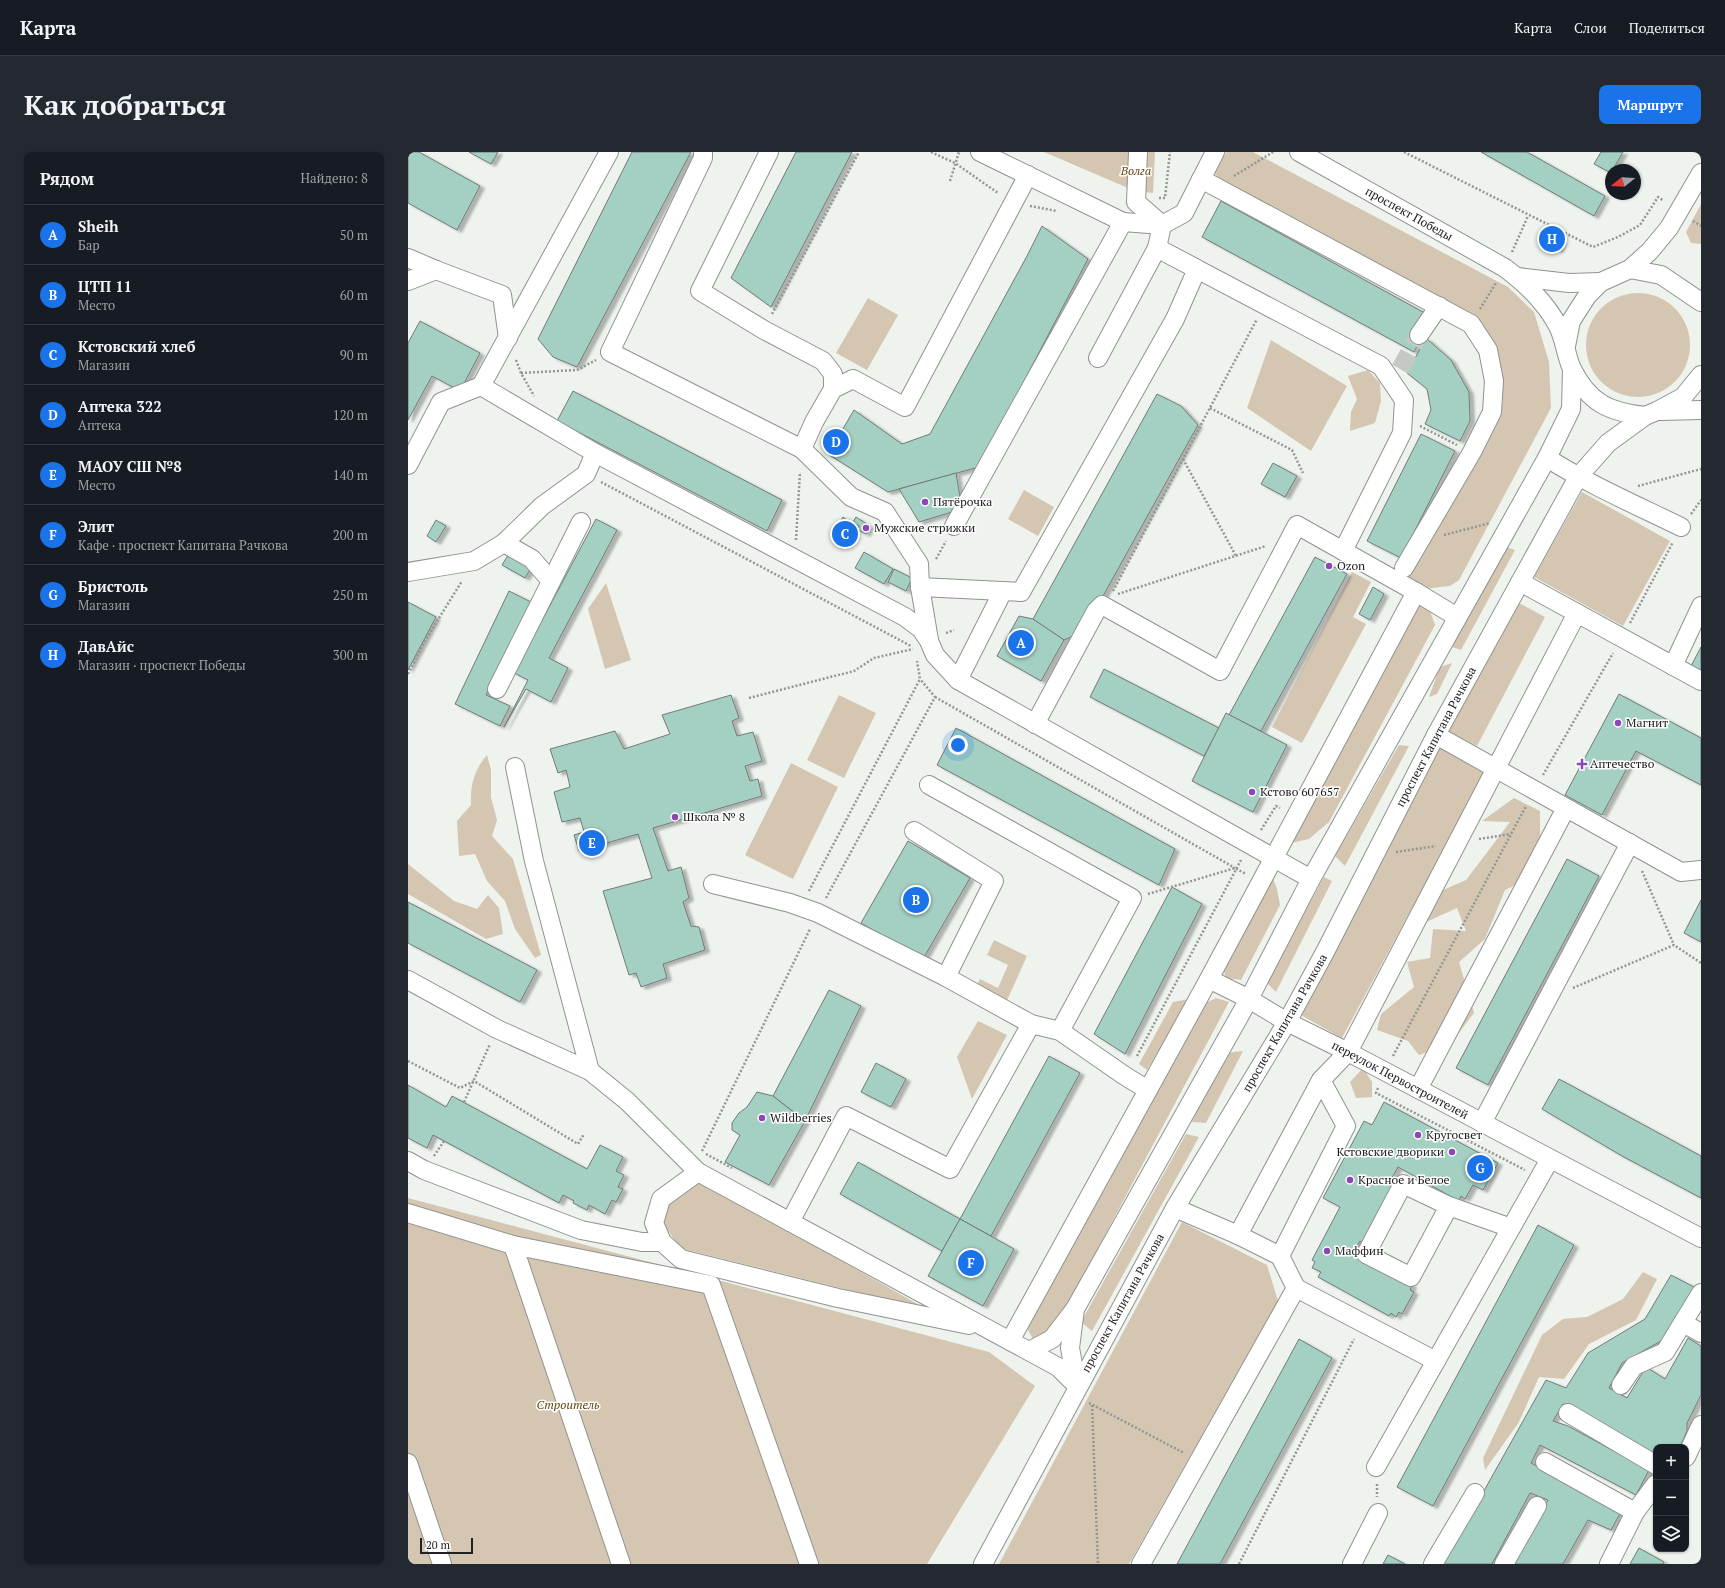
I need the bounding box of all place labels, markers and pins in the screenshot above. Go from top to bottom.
pin: H [1539,224,1565,254]
pin: D [823,427,849,457]
place label: Пятёрочка [933,494,992,509]
marker: Пятёрочка [920,497,930,507]
pin: C [832,519,858,549]
place label: Мужские стрижки [874,520,975,535]
marker: Мужские стрижки [861,523,871,533]
place label: Ozon [1337,558,1365,573]
marker: Ozon [1324,561,1334,571]
pin: A [1008,628,1034,658]
place label: Магнит [1626,715,1668,730]
marker: Магнит [1613,718,1623,728]
place label: Аптечество [1590,756,1655,771]
marker: Аптечество [1577,759,1587,769]
place label: Кстово 607657 [1260,784,1340,799]
marker: Кстово 607657 [1247,787,1257,797]
place label: Школа № 8 [683,809,745,824]
marker: Школа № 8 [670,812,680,822]
pin: E [579,828,605,858]
pin: B [903,885,929,915]
place label: Wildberries [770,1110,832,1125]
marker: Wildberries [757,1113,767,1123]
place label: Кругосвет [1426,1127,1482,1142]
marker: Кругосвет [1413,1130,1423,1140]
place label: Кстовские дворики [1336,1144,1444,1159]
marker: Кстовские дворики [1447,1147,1457,1157]
pin: G [1467,1153,1493,1183]
place label: Красное и Белое [1358,1172,1450,1187]
marker: Красное и Белое [1345,1175,1355,1185]
place label: Маффин [1335,1243,1384,1258]
marker: Маффин [1322,1246,1332,1256]
pin: F [958,1248,984,1278]

